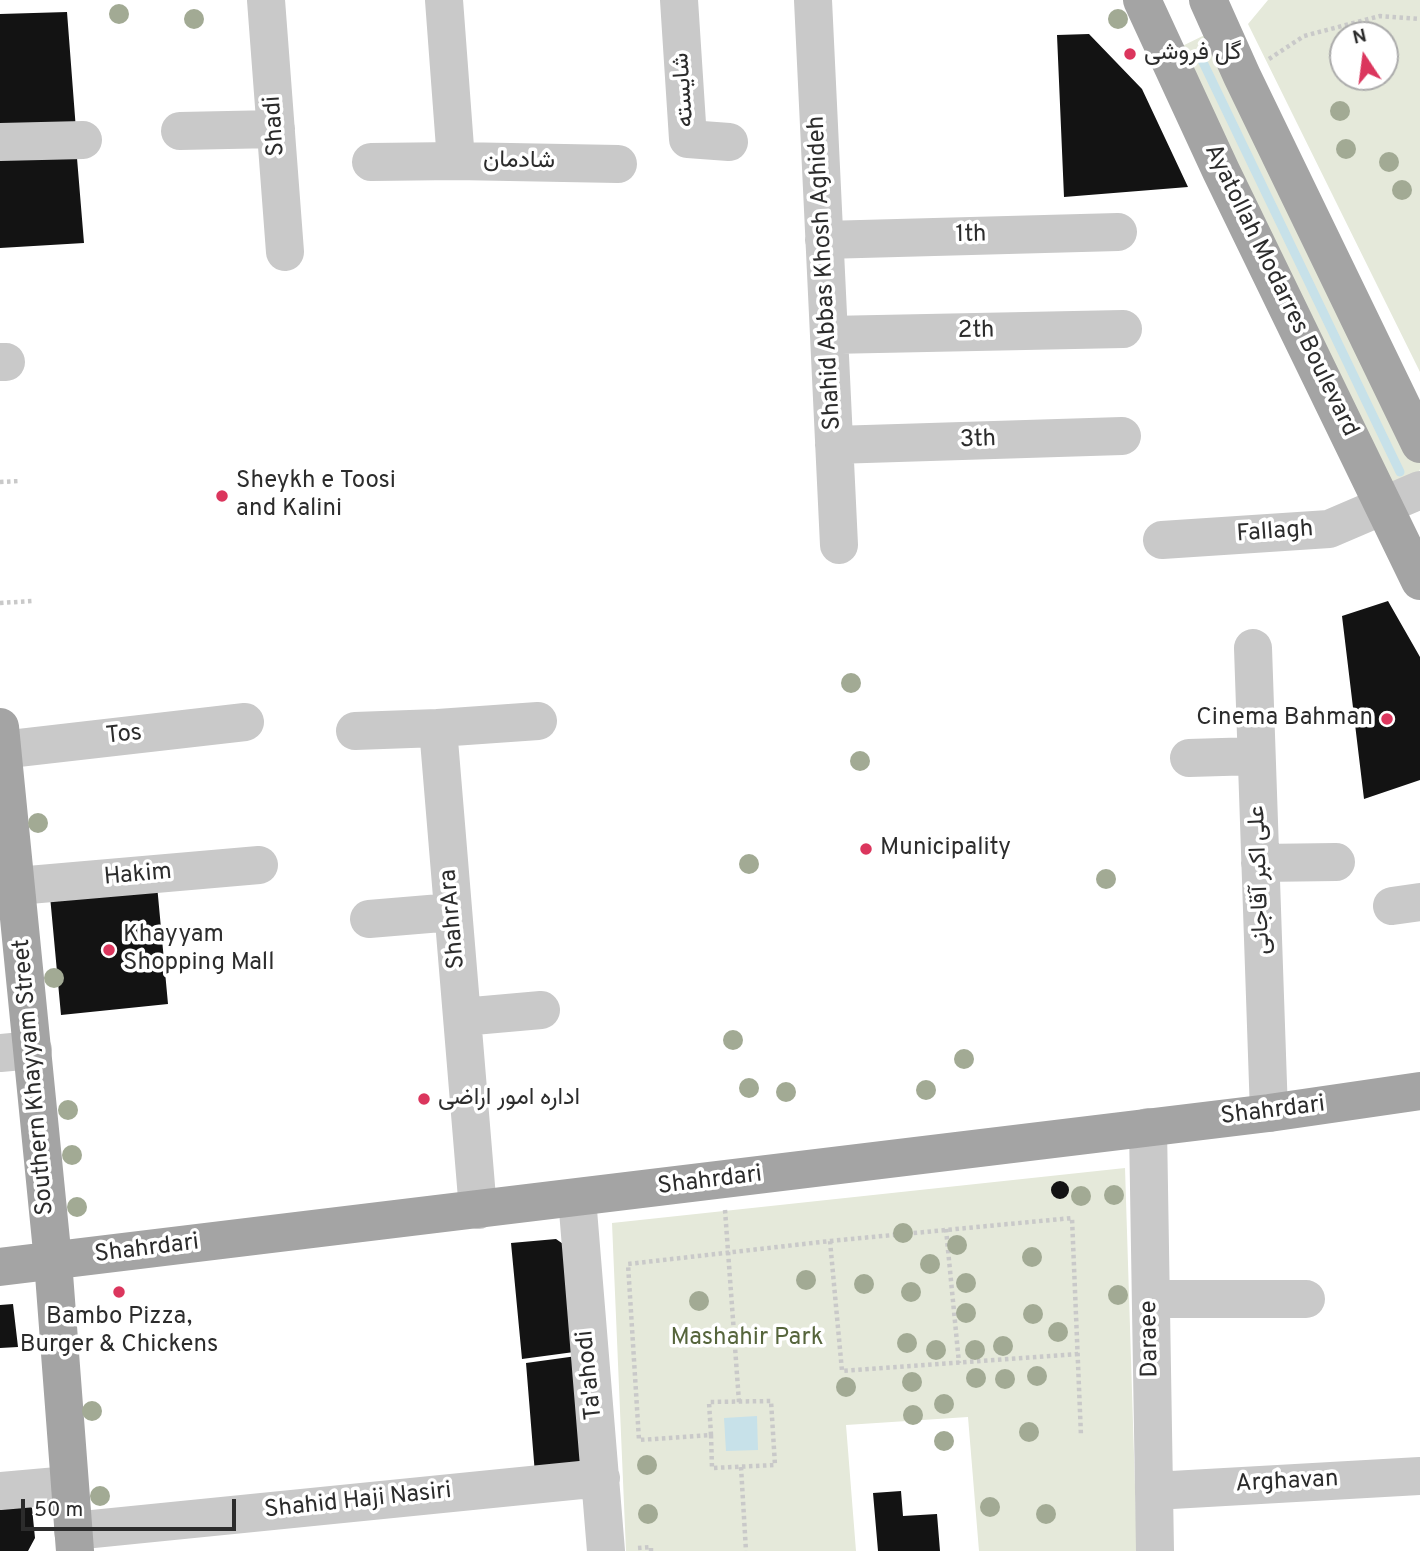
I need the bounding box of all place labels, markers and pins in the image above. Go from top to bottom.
place label: گل فروشی [1144,40,1241,68]
marker: گل فروشی [1122,46,1138,62]
place label: Sheykh e Toosi and Kalini [236,468,396,524]
marker: Sheykh e Toosi and Kalini [214,488,230,504]
place label: Cinema Bahman [1196,705,1373,733]
marker: Cinema Bahman [1379,711,1395,727]
place label: Municipality [880,835,1011,863]
marker: Municipality [858,841,874,857]
place label: Khayyam Shopping Mall [123,922,274,978]
marker: Khayyam Shopping Mall [101,942,117,958]
place label: اداره امور اراضی [438,1085,580,1113]
marker: اداره امور اراضی [416,1091,432,1107]
marker: Bambo Pizza, Burger & Chickens [111,1284,127,1300]
place label: Bambo Pizza, Burger & Chickens [20,1304,218,1360]

